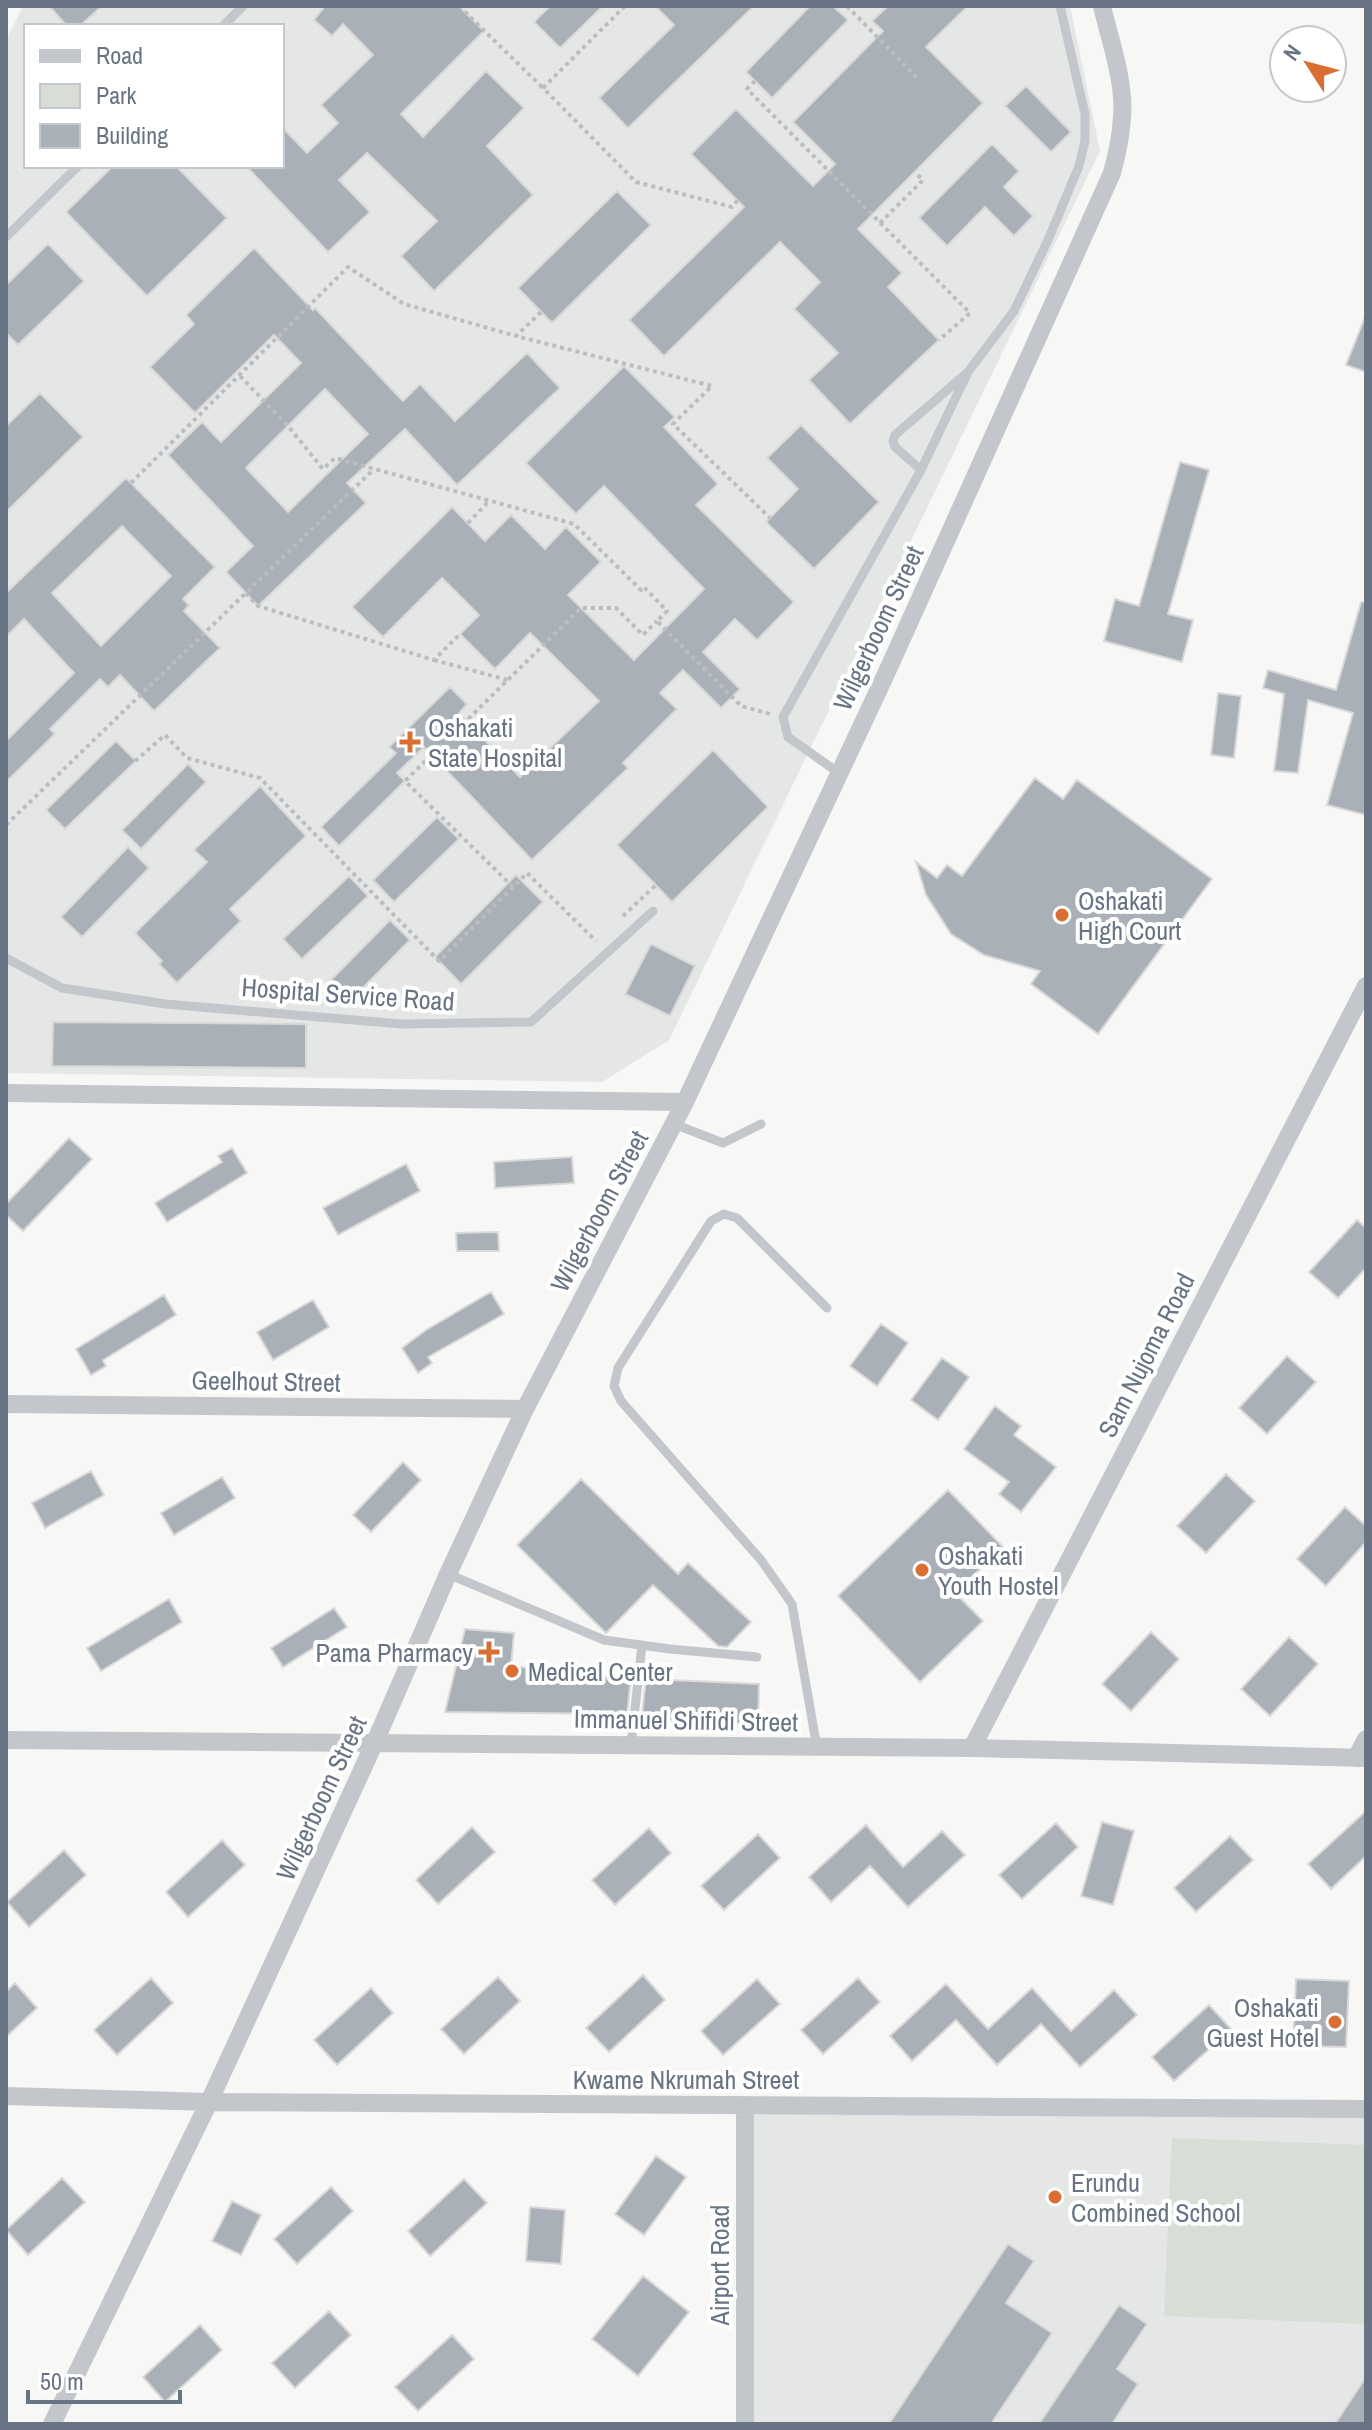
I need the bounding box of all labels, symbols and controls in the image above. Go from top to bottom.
legend [24,24,284,168]
north arrow [1268,24,1348,104]
text: N [1276,38,1308,66]
text: Road [96,39,143,71]
text: Park [96,79,137,111]
text: Building [96,119,168,151]
street label: Wilgerboom Street [825,540,931,716]
place label: Oshakati State Hospital [428,710,562,775]
marker: Oshakati State Hospital [399,731,421,753]
place label: Oshakati High Court [1078,883,1181,948]
marker: Oshakati High Court [1053,906,1071,924]
street label: Hospital Service Road [240,969,456,1019]
street label: Wilgerboom Street [542,1124,656,1298]
street label: Sam Nujoma Road [1090,1267,1202,1443]
street label: Geelhout Street [191,1362,341,1400]
place label: Oshakati Youth Hostel [938,1538,1058,1603]
marker: Oshakati Youth Hostel [913,1561,931,1579]
place label: Pama Pharmacy [315,1635,473,1670]
marker: Pama Pharmacy [480,1643,498,1661]
place label: Medical Center [528,1654,673,1689]
marker: Medical Center [503,1662,521,1680]
street label: Immanuel Shifidi Street [574,1701,798,1739]
street label: Wilgerboom Street [268,1710,374,1886]
place label: Oshakati Guest Hotel [1206,1990,1319,2055]
marker: Oshakati Guest Hotel [1326,2013,1344,2031]
street label: Kwame Nkrumah Street [573,2062,799,2097]
place label: Erundu Combined School [1071,2165,1240,2230]
marker: Erundu Combined School [1046,2188,1064,2206]
street label: Airport Road [702,2205,737,2326]
scale bar [28,2354,180,2404]
text: 50 m [40,2365,84,2397]

